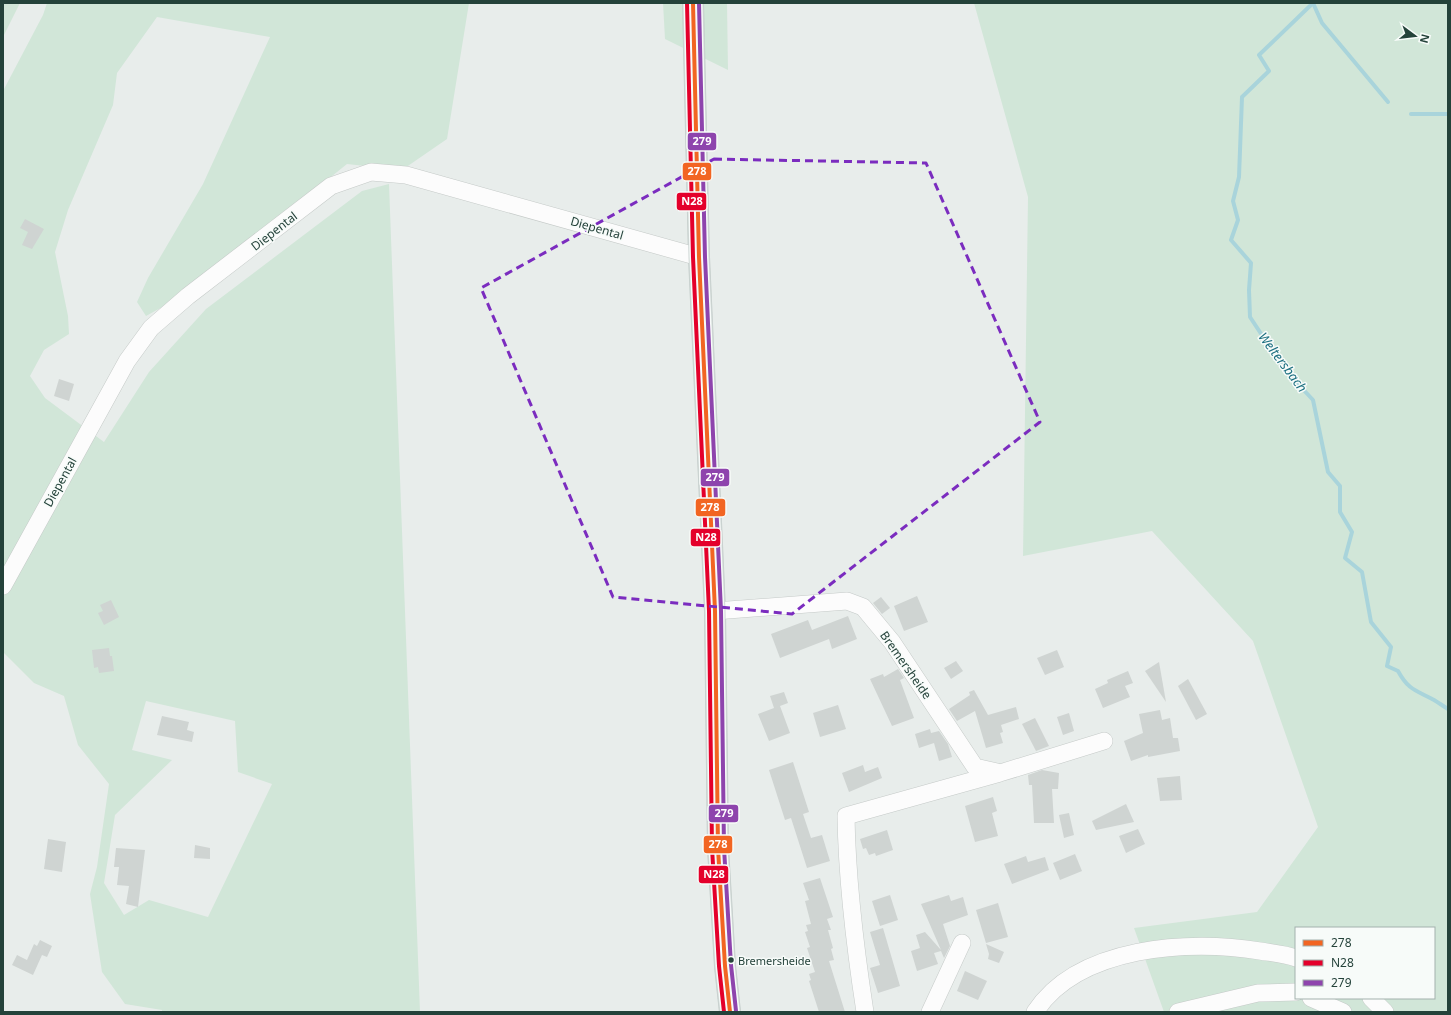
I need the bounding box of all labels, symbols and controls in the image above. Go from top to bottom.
north arrow [1395,16,1435,56]
text: N [1417,32,1434,45]
line badge: 279 [687,132,717,151]
text: 279 [693,133,711,148]
line badge: 278 [682,162,712,181]
text: 278 [688,163,706,178]
line badge: N28 [676,192,707,211]
text: N28 [681,193,703,208]
street label: Diepental [247,208,301,254]
street label: Diepental [569,212,625,244]
water label: Weltersbach [1255,328,1311,396]
street label: Diepental [39,454,81,510]
line badge: 279 [700,468,730,487]
text: 279 [706,469,724,484]
line badge: 278 [695,498,726,517]
text: 278 [701,499,719,514]
line badge: N28 [690,528,721,547]
text: N28 [695,529,717,544]
street label: Bremersheide [876,628,936,703]
line badge: 279 [708,804,739,823]
text: 279 [715,805,733,820]
line badge: 278 [703,835,733,854]
text: 278 [709,836,727,851]
line badge: N28 [698,865,729,884]
text: N28 [703,866,725,881]
legend [1295,927,1435,999]
text: 278 [1331,934,1352,951]
place label: Bremersheide [738,953,811,968]
text: N28 [1331,954,1354,971]
marker: Bremersheide [726,955,736,965]
text: 279 [1331,974,1352,991]

